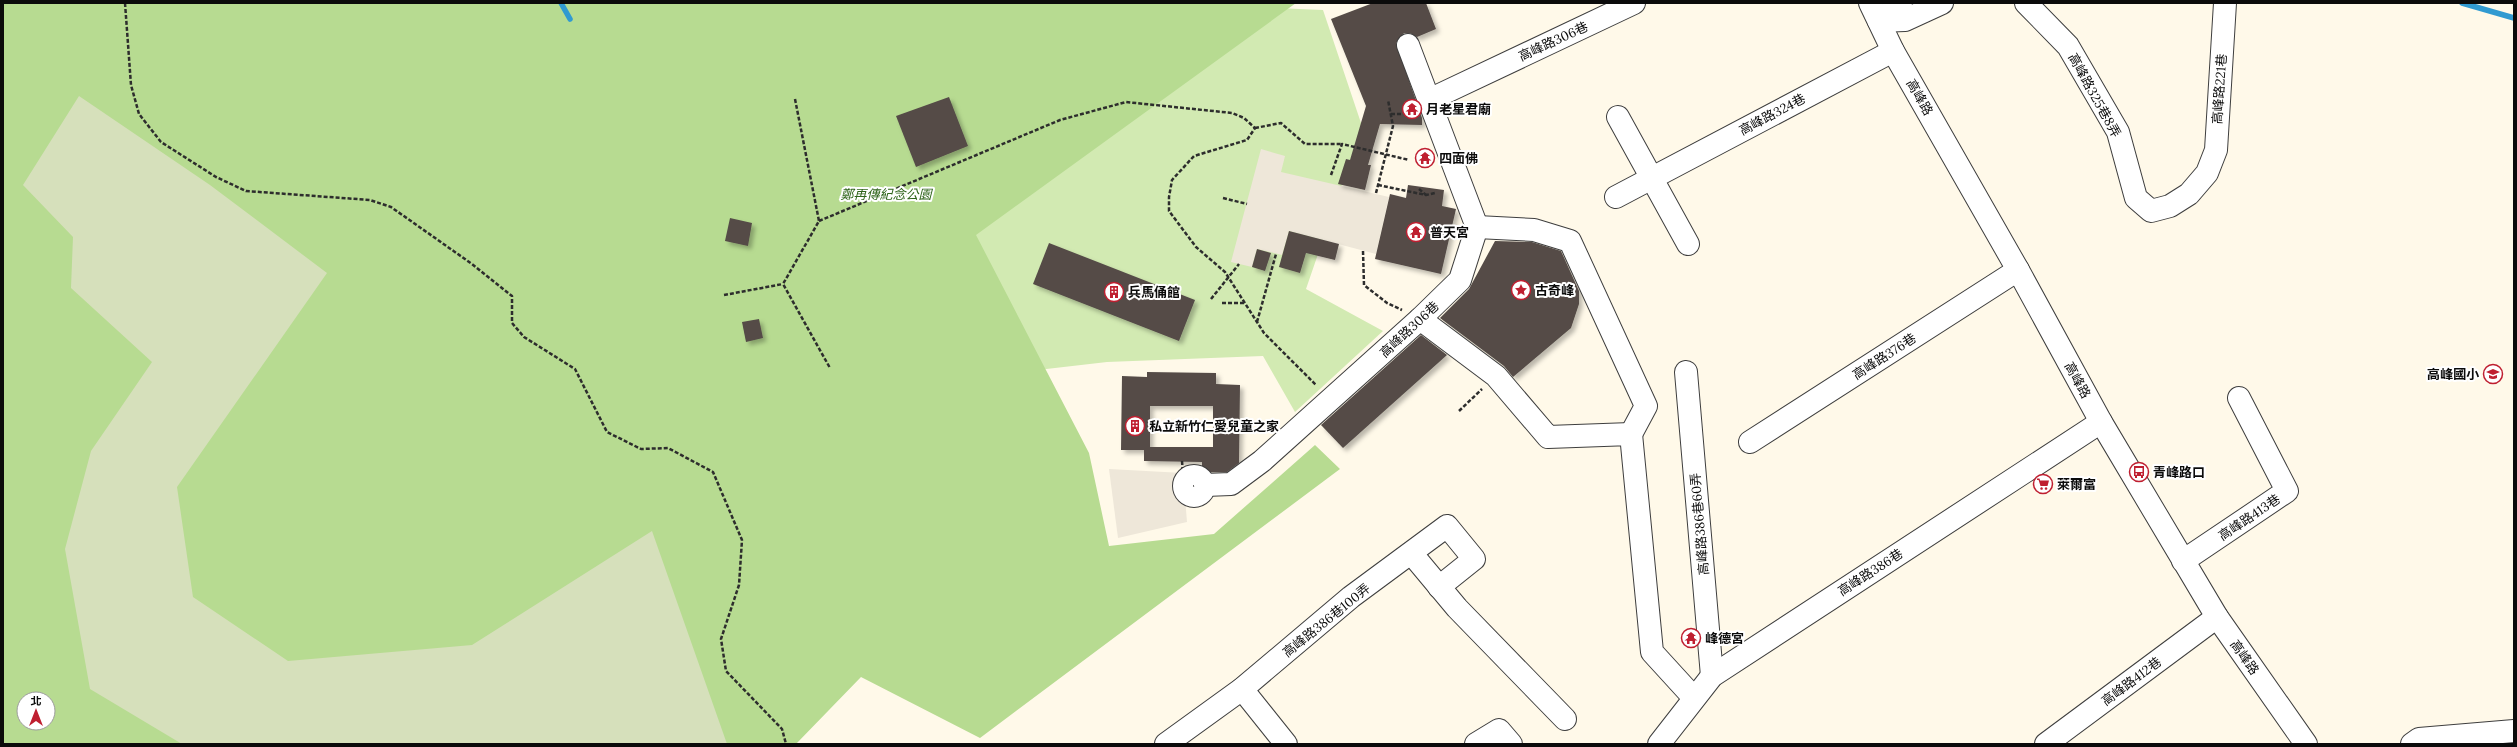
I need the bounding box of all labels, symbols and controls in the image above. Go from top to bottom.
street label: 高峰路306巷 [1516,18,1591,65]
street label: 高峰路325巷8弄 [2064,50,2125,140]
street label: 高峰路221巷 [2209,53,2230,125]
street label: 高峰路 [1902,76,1937,118]
street label: 高峰路324巷 [1736,90,1808,139]
temple icon: 月老星君廟 [1401,98,1423,120]
place label: 月老星君廟 [1426,101,1491,118]
temple icon: 四面佛 [1414,147,1436,169]
place label: 四面佛 [1439,150,1478,167]
park label: 鄭再傳紀念公園 [840,186,933,203]
temple icon: 普天宮 [1405,221,1427,243]
place label: 普天宮 [1430,224,1469,241]
place icon: 古奇峰 [1510,279,1532,301]
building icon: 兵馬俑館 [1103,281,1125,303]
place label: 古奇峰 [1535,282,1575,299]
place label: 兵馬俑館 [1128,284,1180,301]
street label: 高峰路306巷 [1376,298,1443,361]
street label: 高峰路376巷 [1849,330,1919,383]
street label: 高峰路 [2061,359,2094,401]
school or university icon: 高峰國小 [2482,363,2504,385]
place label: 高峰國小 [2427,366,2480,383]
building icon: 私立新竹仁愛兒童之家 [1124,415,1146,437]
place label: 私立新竹仁愛兒童之家 [1149,418,1279,435]
bus stop icon: 青峰路口 [2128,461,2150,483]
place label: 青峰路口 [2153,464,2205,481]
street label: 高峰路386巷60弄 [1687,472,1712,576]
supermarket icon: 萊爾富 [2032,473,2054,495]
place label: 萊爾富 [2057,476,2096,493]
street label: 高峰路413巷 [2215,491,2283,544]
street label: 高峰路386巷 [1835,545,1906,600]
street label: 高峰路386巷100弄 [1279,580,1374,661]
temple icon: 峰德宮 [1680,627,1702,649]
place label: 峰德宮 [1705,630,1744,647]
street label: 高峰路 [2226,636,2263,678]
street label: 高峰路412巷 [2098,653,2165,709]
north arrow [16,691,56,731]
text: 北 [31,694,42,708]

